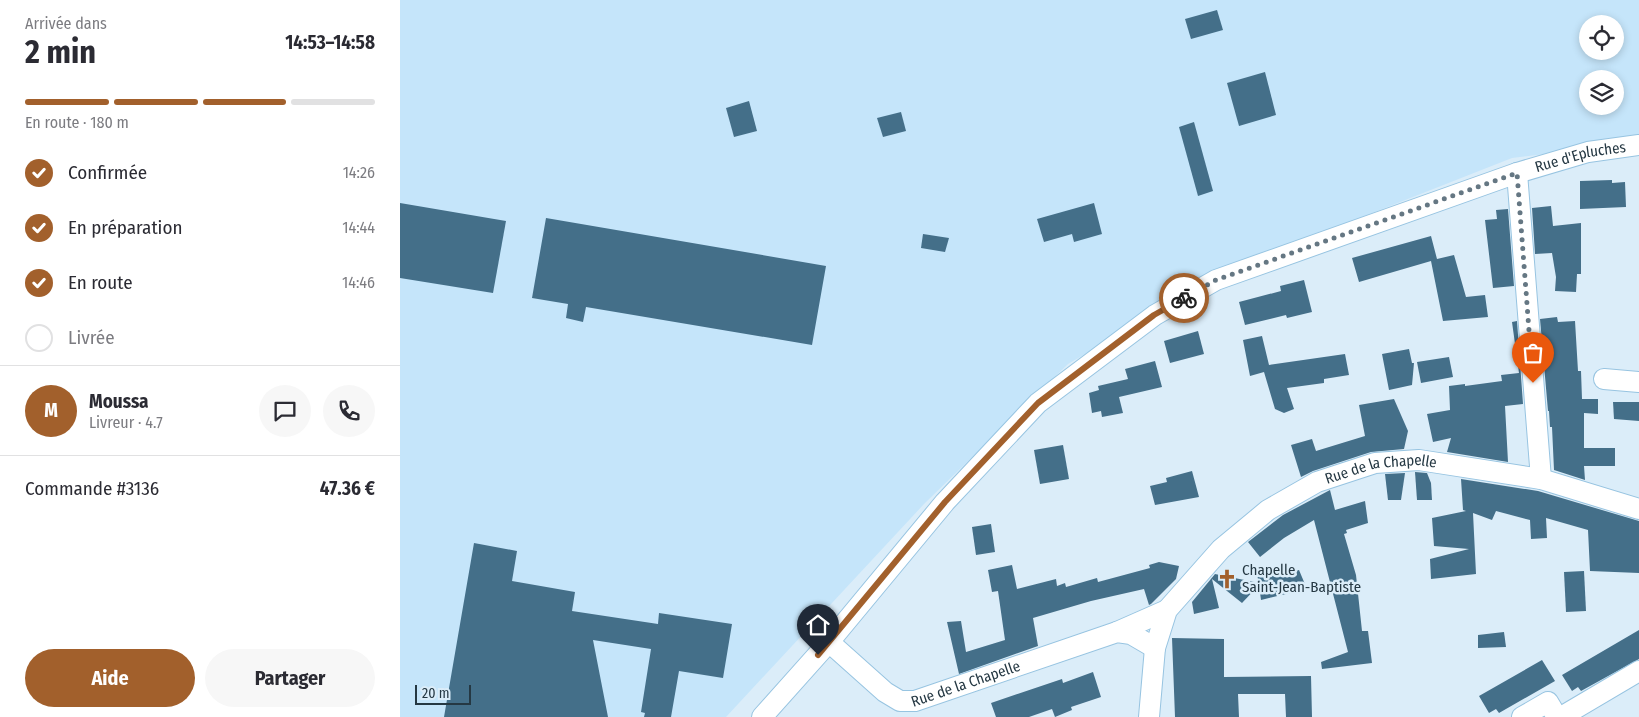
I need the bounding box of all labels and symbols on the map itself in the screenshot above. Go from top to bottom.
street label: Rue d'Epluches [1533,138,1627,176]
courier [1159,273,1209,323]
pin [1512,332,1554,383]
street label: Rue de la Chapelle [1323,451,1438,488]
place label: Chapelle Saint-Jean-Baptiste [1242,561,1361,596]
church icon: Chapelle Saint-Jean-Baptiste [1216,568,1238,590]
pin [797,604,839,655]
street label: Rue de la Chapelle [909,657,1023,711]
scale bar [415,682,471,705]

